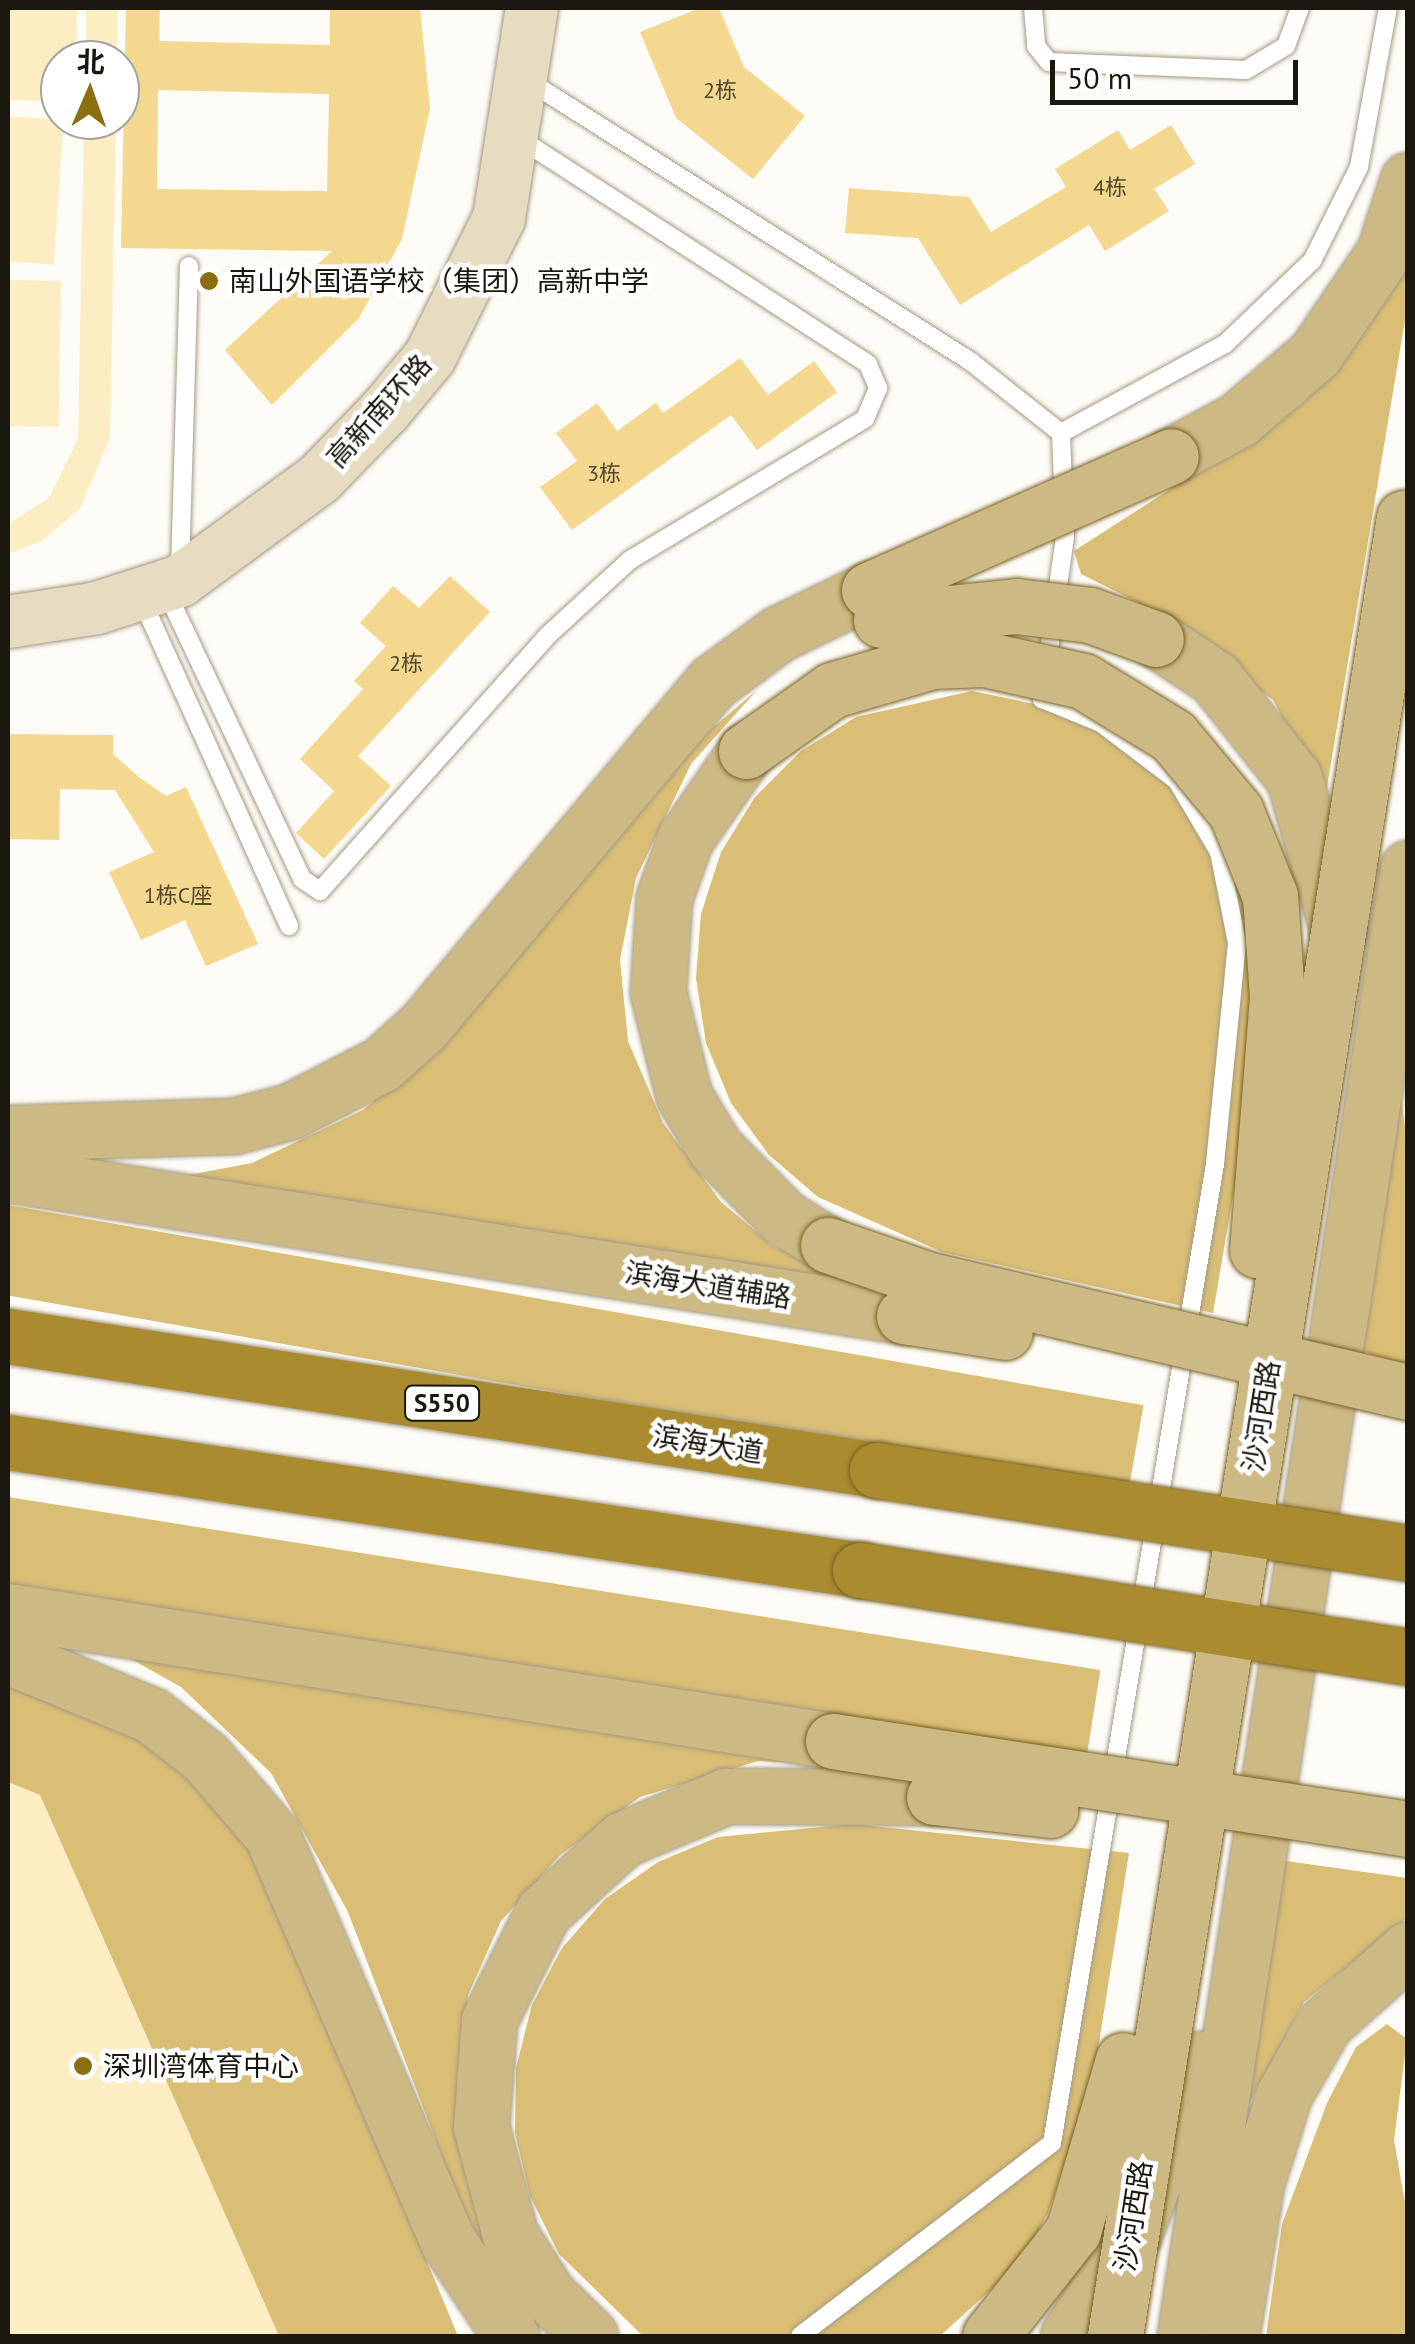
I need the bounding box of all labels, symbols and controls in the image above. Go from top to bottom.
north arrow [40,40,140,140]
scale bar [1055,40,1302,102]
text: 北 [76,43,106,80]
text: 50 m [1067,58,1132,97]
house number: 2栋 [703,78,737,104]
house number: 4栋 [1093,175,1127,201]
place label: 南山外国语学校（集团）高新中学 [229,264,649,298]
marker: 南山外国语学校（集团）高新中学 [198,270,220,292]
street label: 高新南环路 [320,348,438,474]
house number: 3栋 [587,461,621,487]
house number: 2栋 [389,651,423,677]
house number: 1栋C座 [144,883,212,909]
street label: 滨海大道辅路 [622,1255,794,1315]
street label: 沙河西路 [1236,1358,1286,1474]
road number: S550 [402,1383,482,1423]
street label: 滨海大道 [650,1419,766,1469]
place label: 深圳湾体育中心 [103,2049,299,2083]
marker: 深圳湾体育中心 [72,2055,94,2077]
street label: 沙河西路 [1108,2158,1158,2274]

